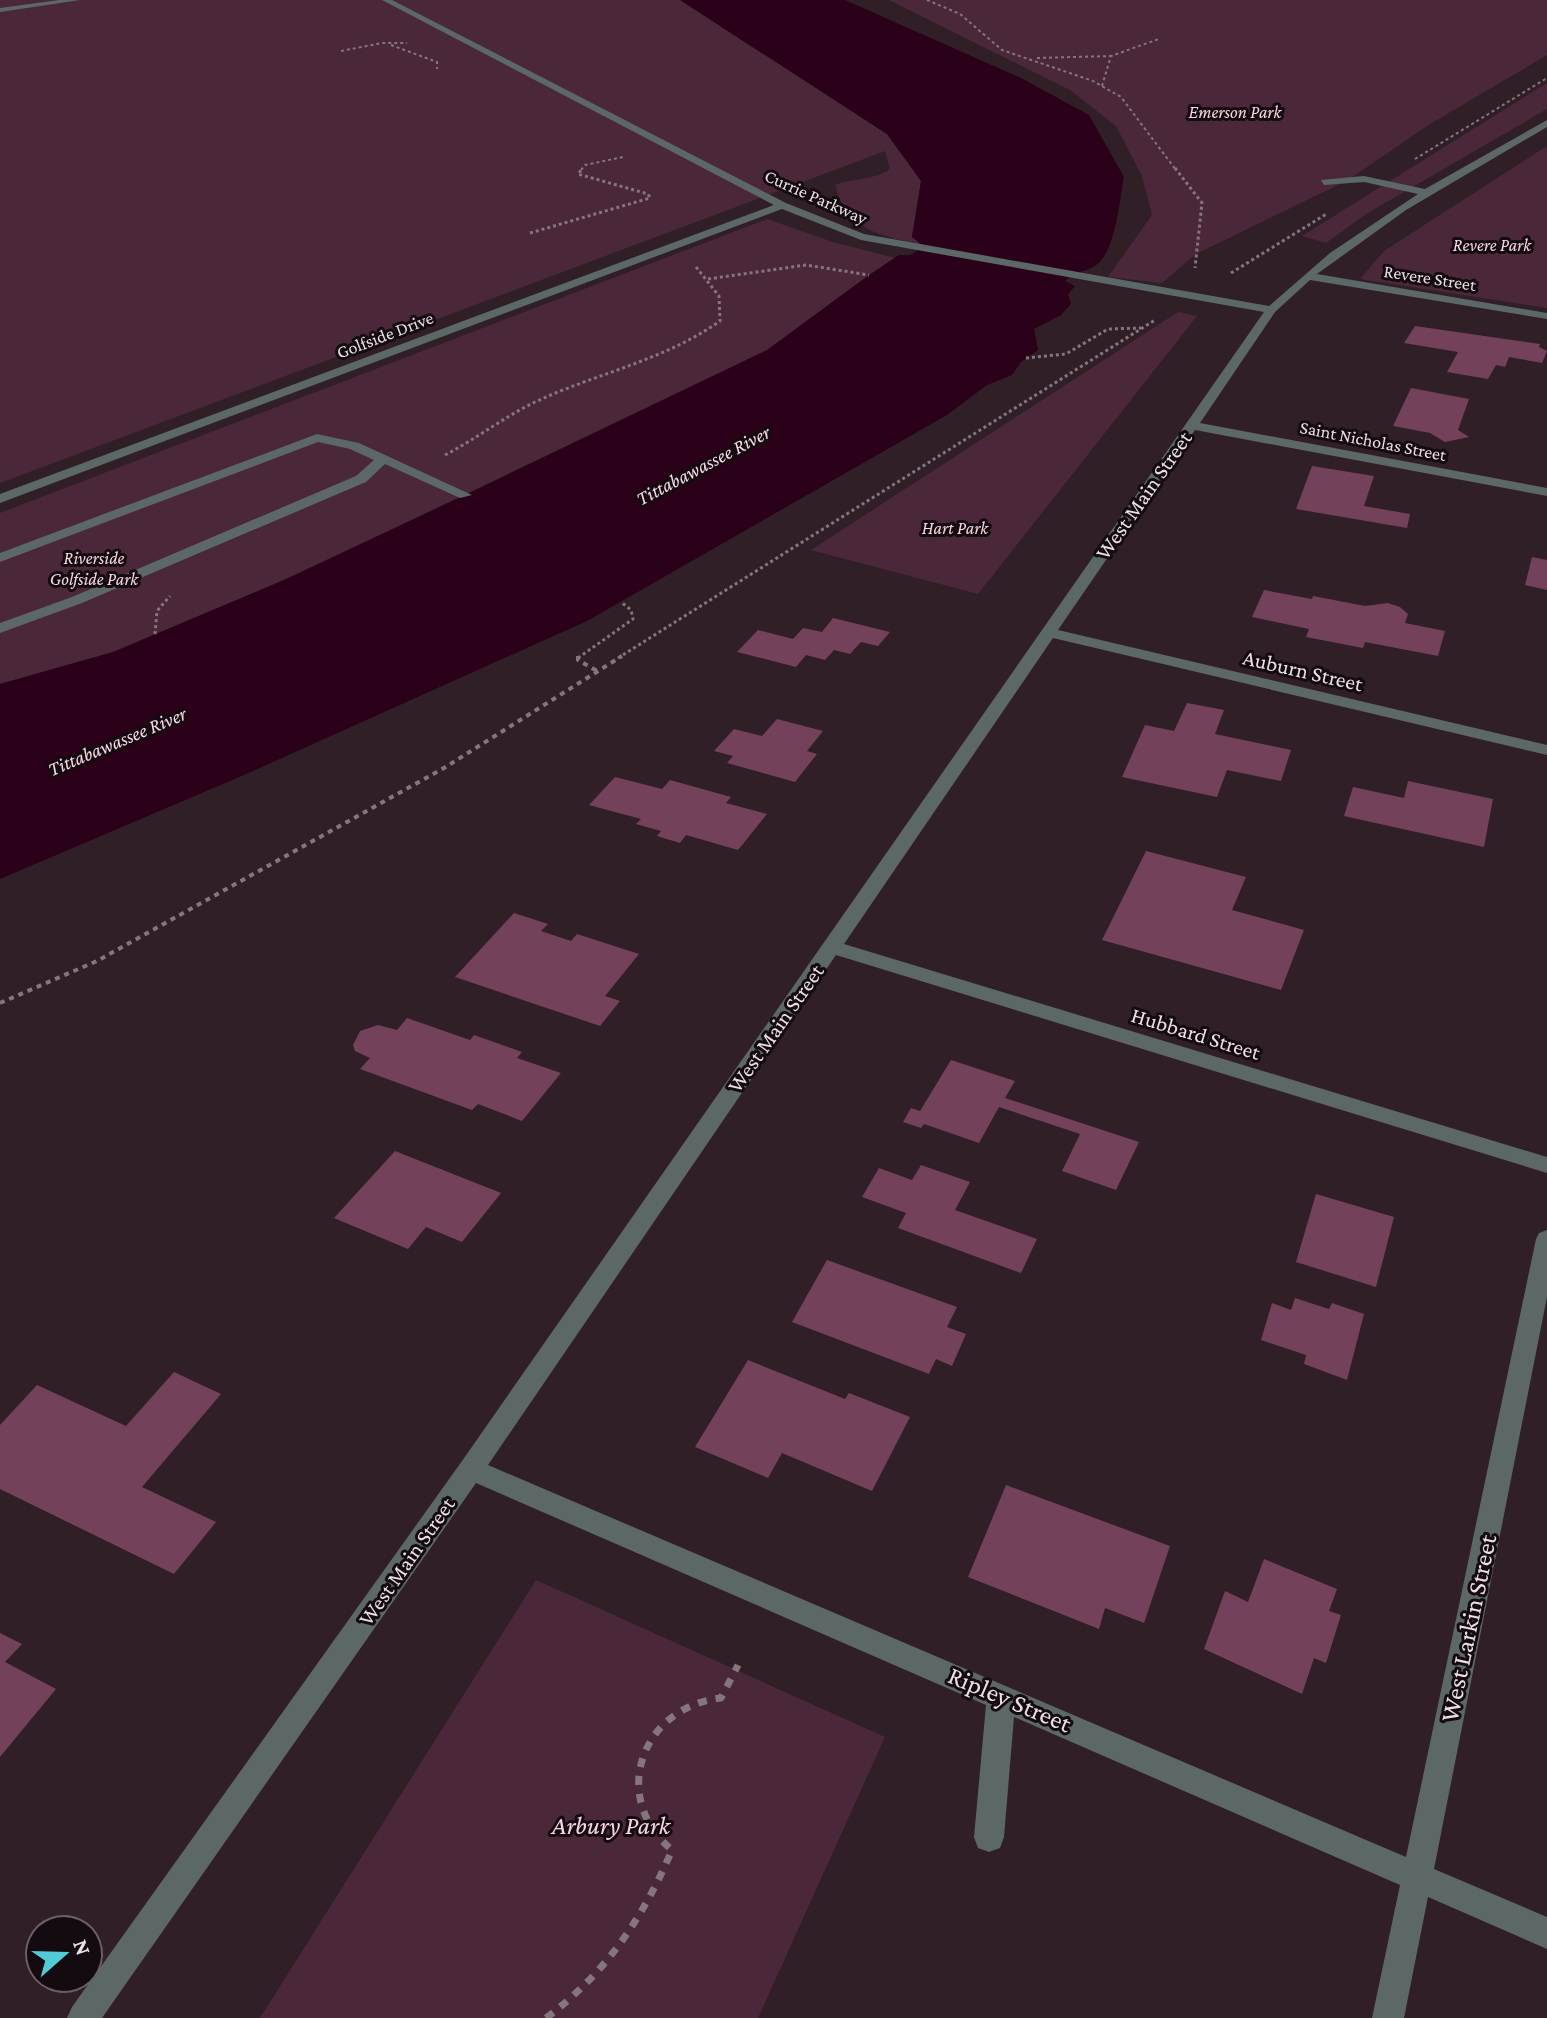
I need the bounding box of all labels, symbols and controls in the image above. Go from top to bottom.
park label: Emerson Park [1189,102,1283,122]
street label: Currie Parkway [762,165,871,229]
park label: Revere Park [1453,235,1532,255]
street label: Revere Street [1382,261,1479,295]
street label: Golfside Drive [334,307,436,363]
street label: Saint Nicholas Street [1298,417,1449,465]
water label: Tittabawassee River [632,420,775,510]
street label: West Main Street [1090,426,1197,564]
park label: Hart Park [922,518,989,538]
park label: Riverside Golfside Park [50,548,139,589]
street label: Auburn Street [1241,645,1366,697]
water label: Tittabawassee River [44,701,191,780]
street label: West Main Street [722,959,829,1097]
street label: Hubbard Street [1128,1002,1264,1065]
street label: West Main Street [353,1492,460,1630]
street label: West Larkin Street [1434,1531,1503,1725]
street label: Ripley Street [944,1661,1076,1739]
park label: Arbury Park [550,1811,672,1840]
north arrow [24,1914,104,1994]
text: N [68,1936,97,1959]

